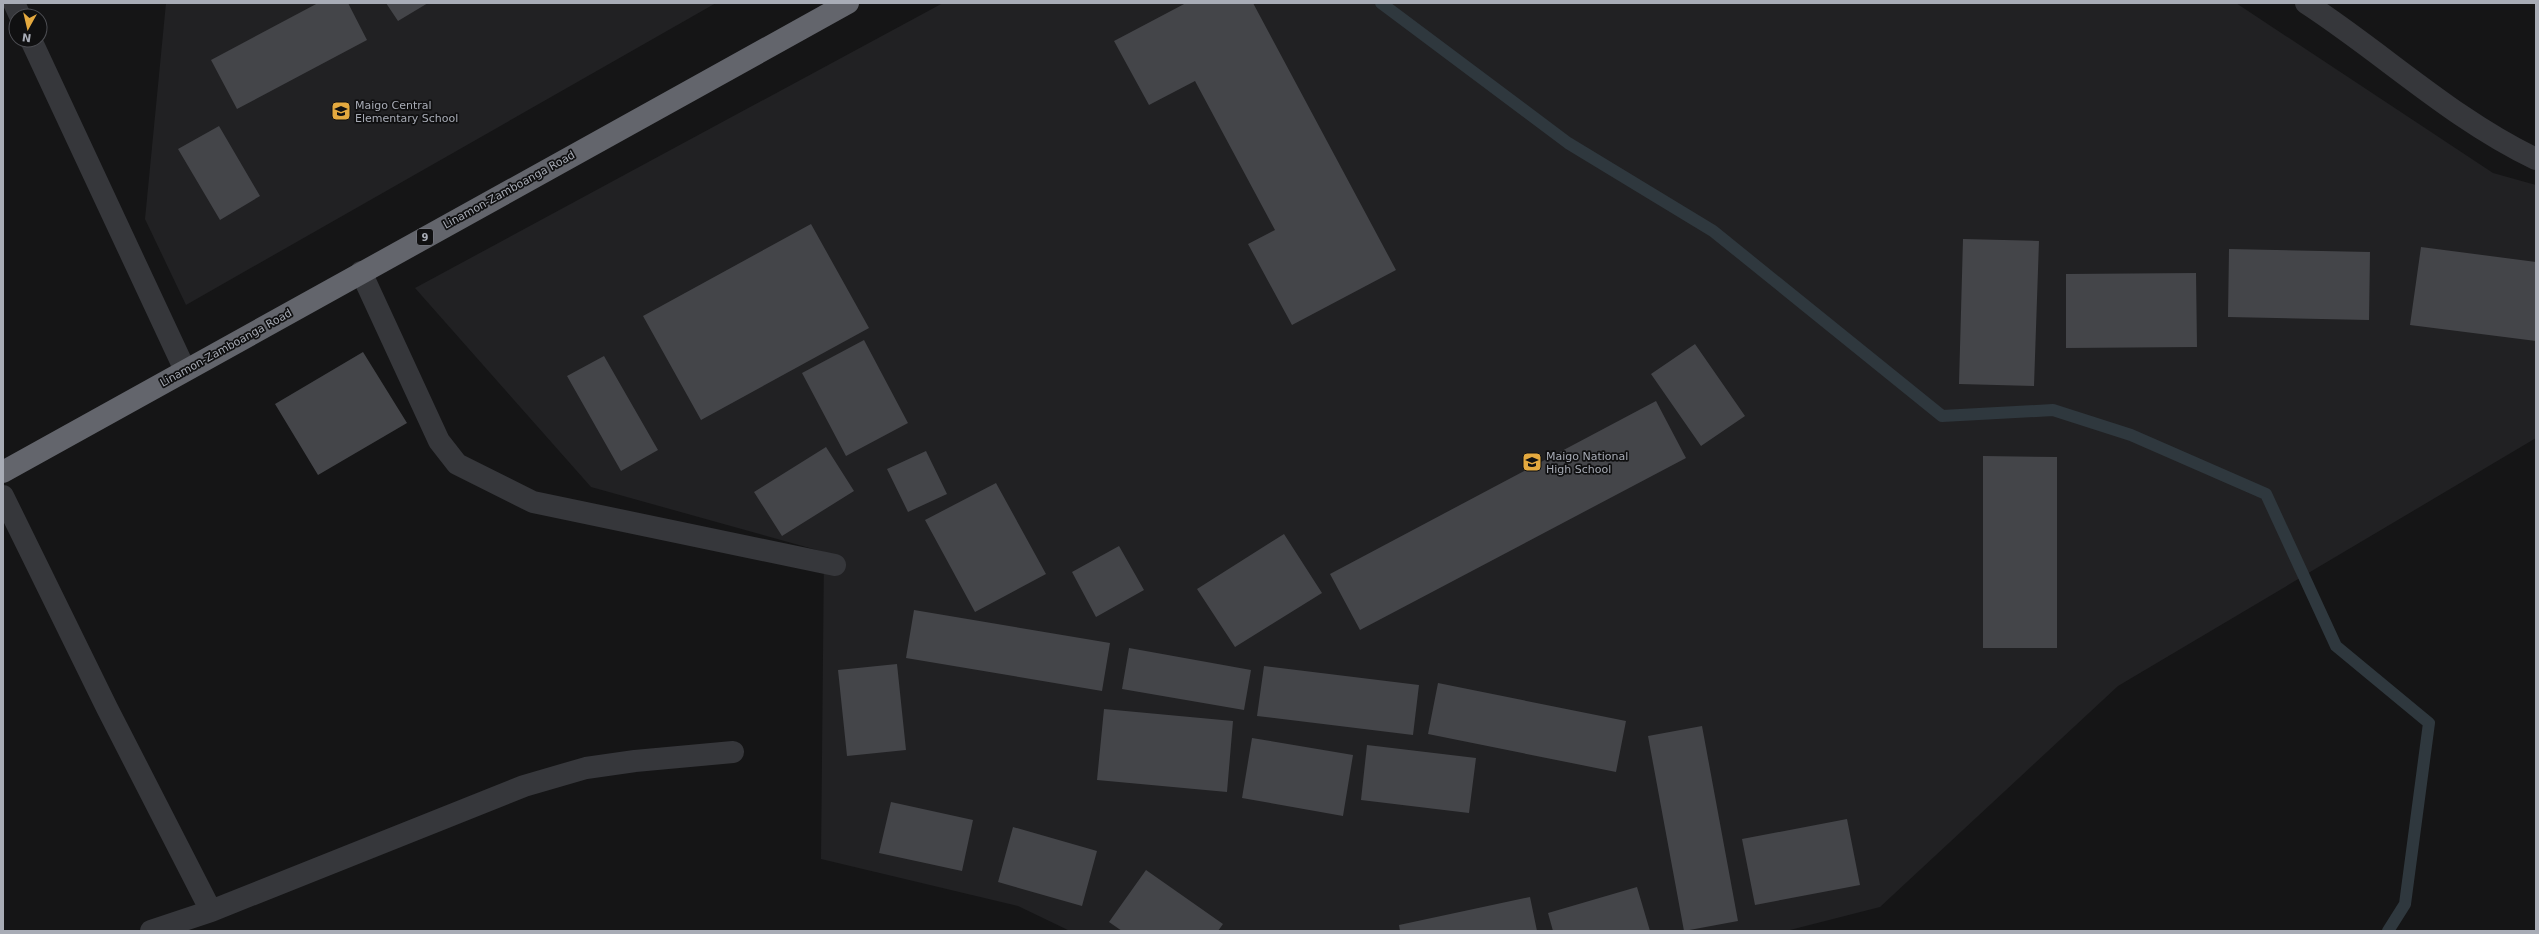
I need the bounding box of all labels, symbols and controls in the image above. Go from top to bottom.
north arrow [8,8,48,48]
text: N [21,30,32,44]
place label: Maigo Central Elementary School [355,99,458,125]
school or university icon: Maigo Central Elementary School [330,100,352,122]
street label: Linamon-Zamboanga Road [441,148,577,232]
road number: 9 [417,229,433,245]
street label: Linamon-Zamboanga Road [158,306,294,390]
place label: Maigo National High School [1546,450,1628,476]
school or university icon: Maigo National High School [1521,451,1543,473]

